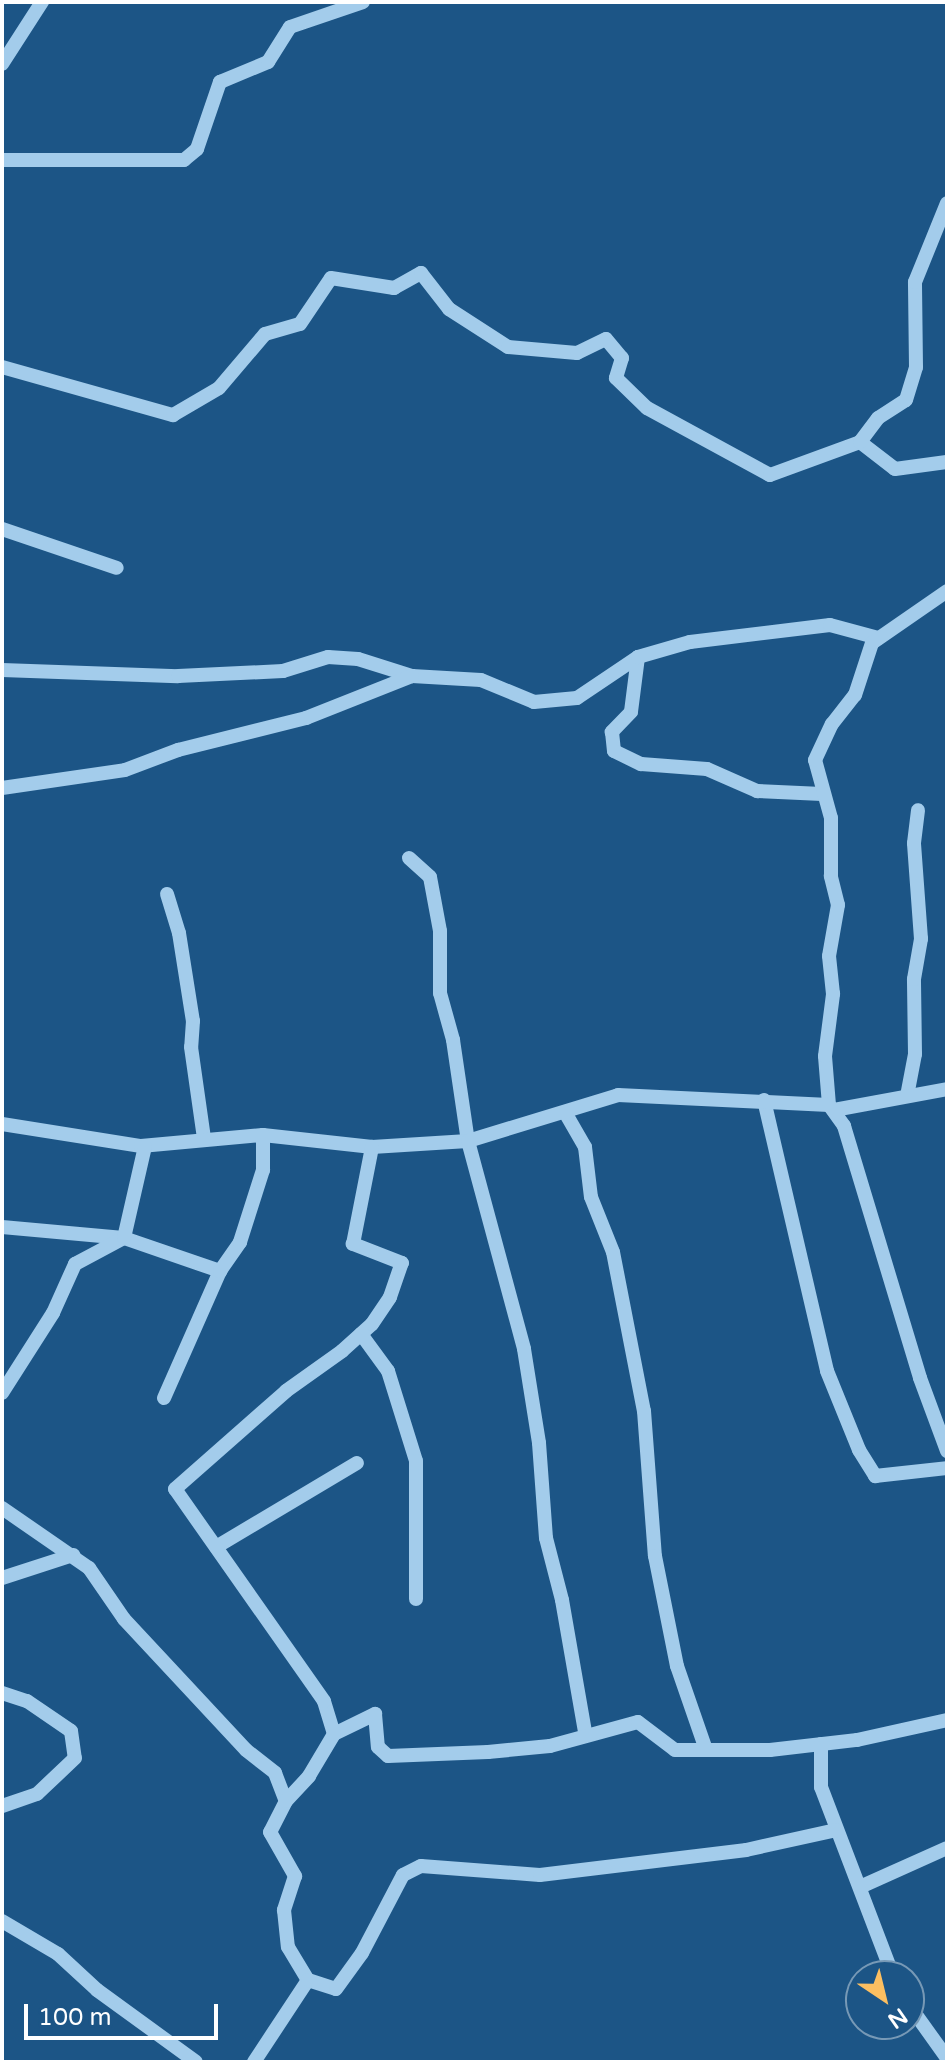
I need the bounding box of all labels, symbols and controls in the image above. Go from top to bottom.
north arrow [845,1960,925,2040]
scale bar [28,1988,222,2038]
text: N [883,2002,912,2034]
text: 100 m [38,2003,112,2032]

